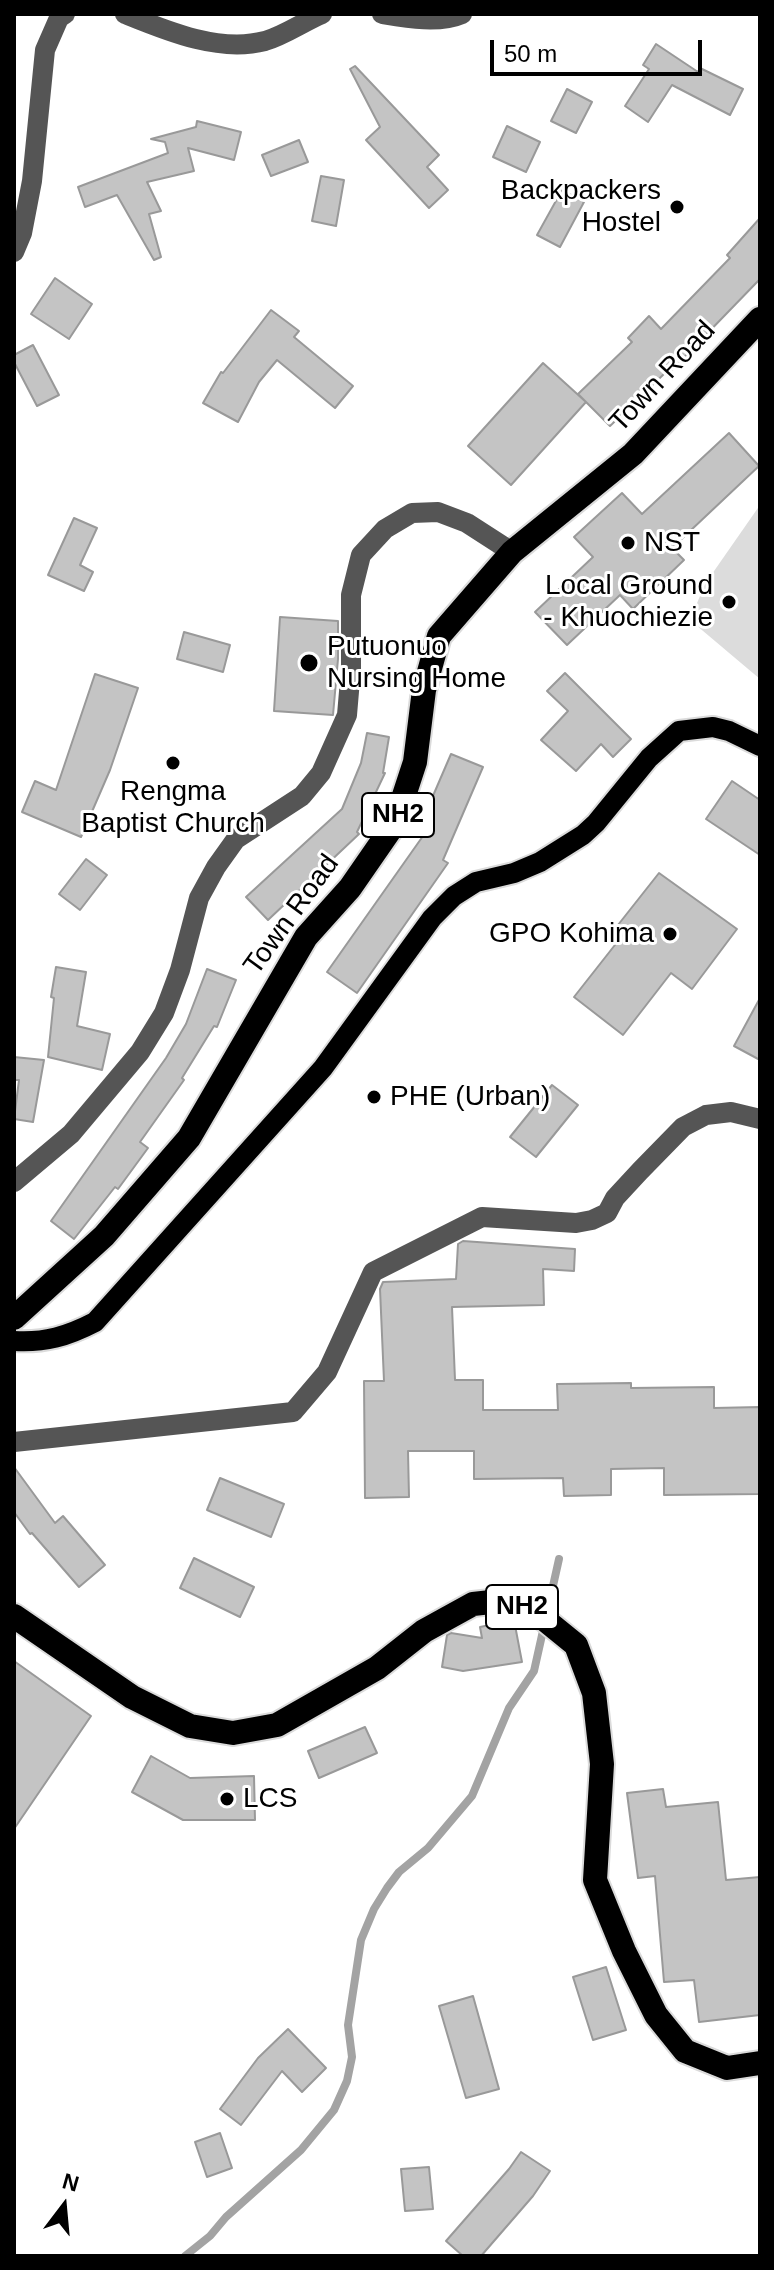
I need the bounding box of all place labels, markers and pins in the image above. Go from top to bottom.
place label: Backpackers Hostel [501,174,661,240]
marker: Backpackers Hostel [668,198,686,216]
place label: NST [644,526,700,560]
marker: NST [619,534,637,552]
place label: Local Ground - Khuochiezie [543,569,713,635]
marker: Local Ground - Khuochiezie [720,593,738,611]
place label: Putuonuo Nursing Home [327,630,506,696]
marker: Putuonuo Nursing Home [298,652,320,674]
marker: Rengma Baptist Church [164,754,182,772]
place label: Rengma Baptist Church [81,775,265,841]
place label: GPO Kohima [489,917,654,951]
marker: GPO Kohima [661,925,679,943]
place label: PHE (Urban) [390,1080,550,1114]
marker: PHE (Urban) [365,1088,383,1106]
place label: LCS [243,1782,297,1816]
marker: LCS [218,1790,236,1808]

